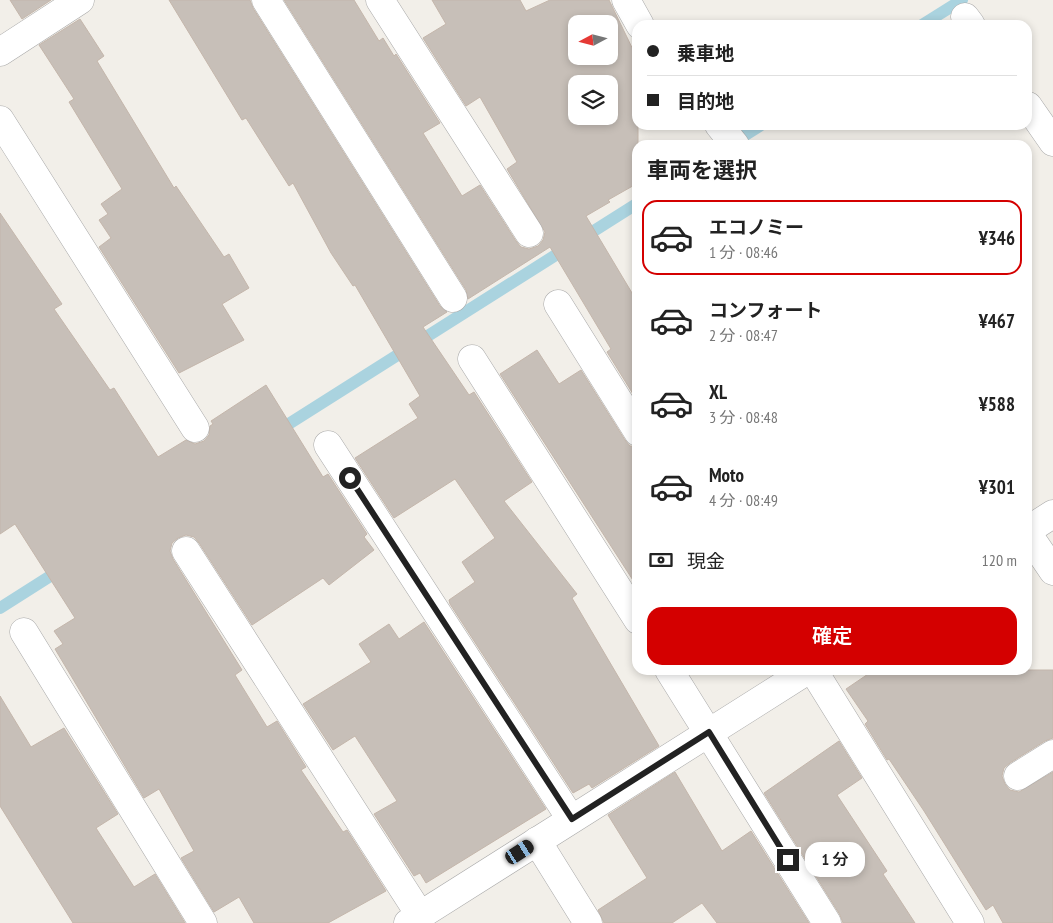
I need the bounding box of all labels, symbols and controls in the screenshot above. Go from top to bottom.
north arrow [568,15,618,65]
map controls [568,15,618,125]
text: 乗車地 [677,41,734,65]
button: layers [568,75,618,125]
text: 目的地 [677,89,734,113]
text: 車両を選択 [647,156,757,184]
icon: car [649,215,694,260]
text: エコノミー [709,215,804,239]
text: ¥346 [979,226,1015,250]
text: 1 分 · 08:46 [709,242,778,262]
icon: car [649,298,694,343]
text: コンフォート [709,298,822,322]
text: ¥467 [979,309,1015,333]
text: 2 分 · 08:47 [709,325,778,345]
text: XL [709,380,727,404]
icon: car [649,381,694,426]
text: ¥588 [979,392,1015,416]
text: 3 分 · 08:48 [709,407,778,427]
text: Moto [709,463,744,487]
icon: car [649,464,694,509]
route start [339,467,361,489]
text: ¥301 [979,475,1015,499]
text: 4 分 · 08:49 [709,490,778,510]
icon: cash [647,546,675,574]
text: 現金 [687,549,725,573]
text: 120 m [982,550,1017,570]
button: 確定 [647,607,1017,665]
car [503,838,536,866]
callout: 1 分 [806,842,866,878]
route end [777,849,799,871]
text: 1 分 [822,849,848,869]

